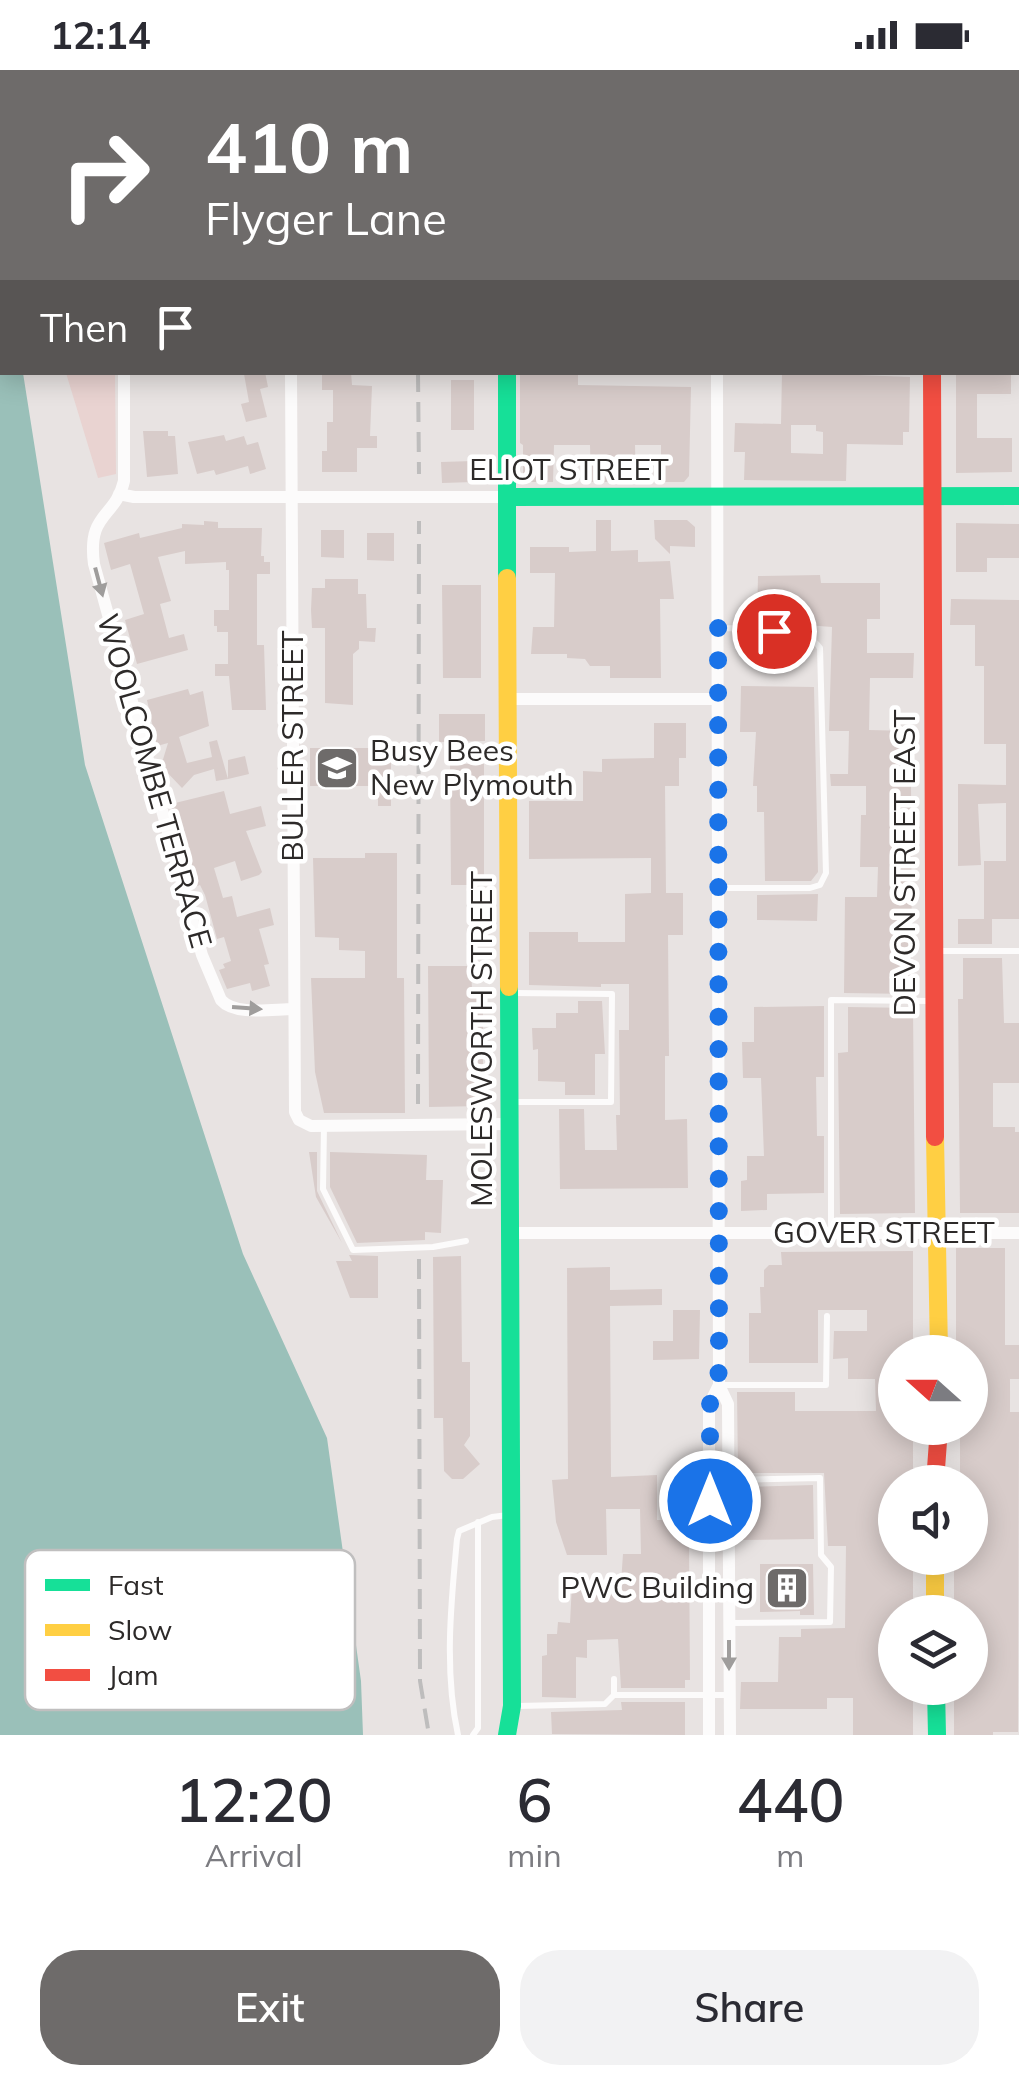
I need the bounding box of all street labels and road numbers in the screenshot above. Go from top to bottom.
street label: ELIOT STREET [469,450,669,488]
street label: WOOLCOMBE TERRACE [89,609,221,952]
street label: BULLER STREET [273,630,311,862]
street label: DEVON STREET EAST [885,709,923,1017]
street label: MOLESWORTH STREET [462,871,500,1207]
street label: GOVER STREET [773,1213,995,1251]

